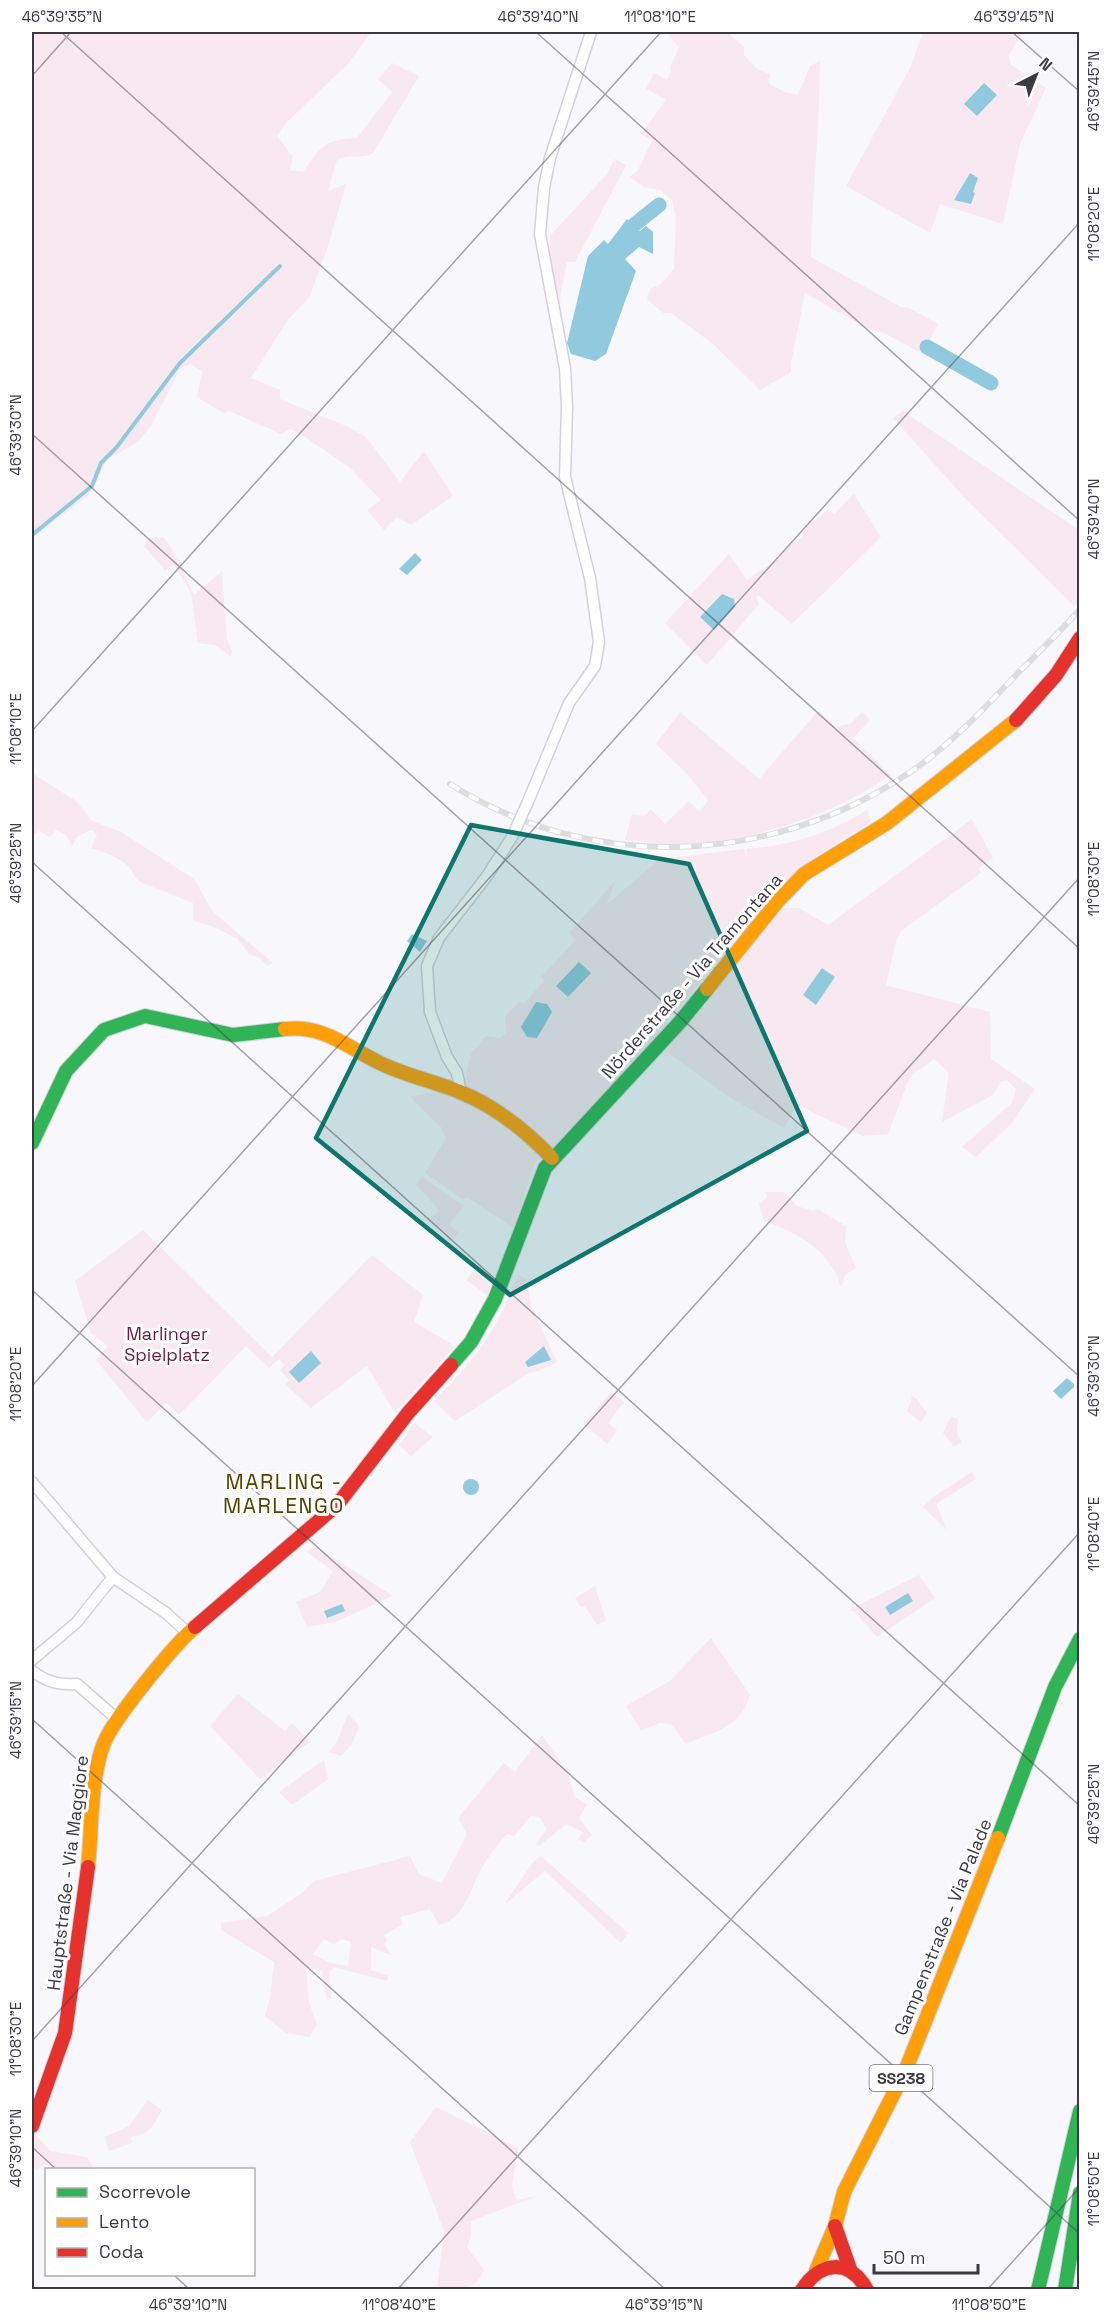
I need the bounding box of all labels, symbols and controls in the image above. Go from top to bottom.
text: 46°39'35"N [22,7,102,26]
text: 46°39'40"N [498,7,578,26]
text: 11°08'10"E [624,7,696,26]
text: 46°39'45"N [974,7,1054,26]
north arrow [1006,45,1066,105]
text: 46°39'45"N [1084,51,1103,131]
text: N [1035,53,1057,76]
text: 11°08'20"E [1084,187,1103,261]
text: 46°39'30"N [6,394,25,476]
text: 46°39'40"N [1084,479,1103,559]
text: 11°08'10"E [6,693,25,765]
text: 46°39'25"N [6,823,25,903]
text: 11°08'30"E [1084,842,1103,916]
street label: Nörderstraße - Via Tramontana [596,868,787,1083]
park label: Marlinger Spielplatz [124,1322,210,1366]
text: 46°39'30"N [1084,1335,1103,1417]
text: 11°08'20"E [6,1347,25,1421]
district label: MARLING - MARLENGO [223,1468,345,1519]
text: 11°08'40"E [1084,1497,1103,1571]
text: 46°39'15"N [6,1681,25,1759]
street label: Hauptstraße - Via Maggiore [42,1754,93,1992]
text: 46°39'25"N [1084,1764,1103,1844]
street label: Gampenstraße - Via Palade [888,1815,997,2039]
text: 11°08'30"E [6,2002,25,2076]
road number: SS238 [870,2065,932,2091]
text: 46°39'10"N [6,2109,25,2187]
text: 11°08'50"E [1084,2152,1103,2226]
legend [45,2168,255,2276]
text: Scorrevole [99,2180,191,2203]
text: Lento [99,2210,149,2233]
scale bar [874,2237,978,2275]
text: Coda [99,2240,144,2263]
text: 50 m [883,2246,925,2269]
text: 46°39'10"N [149,2295,227,2314]
text: 11°08'40"E [362,2295,436,2314]
text: 46°39'15"N [625,2295,703,2314]
text: 11°08'50"E [952,2295,1026,2314]

